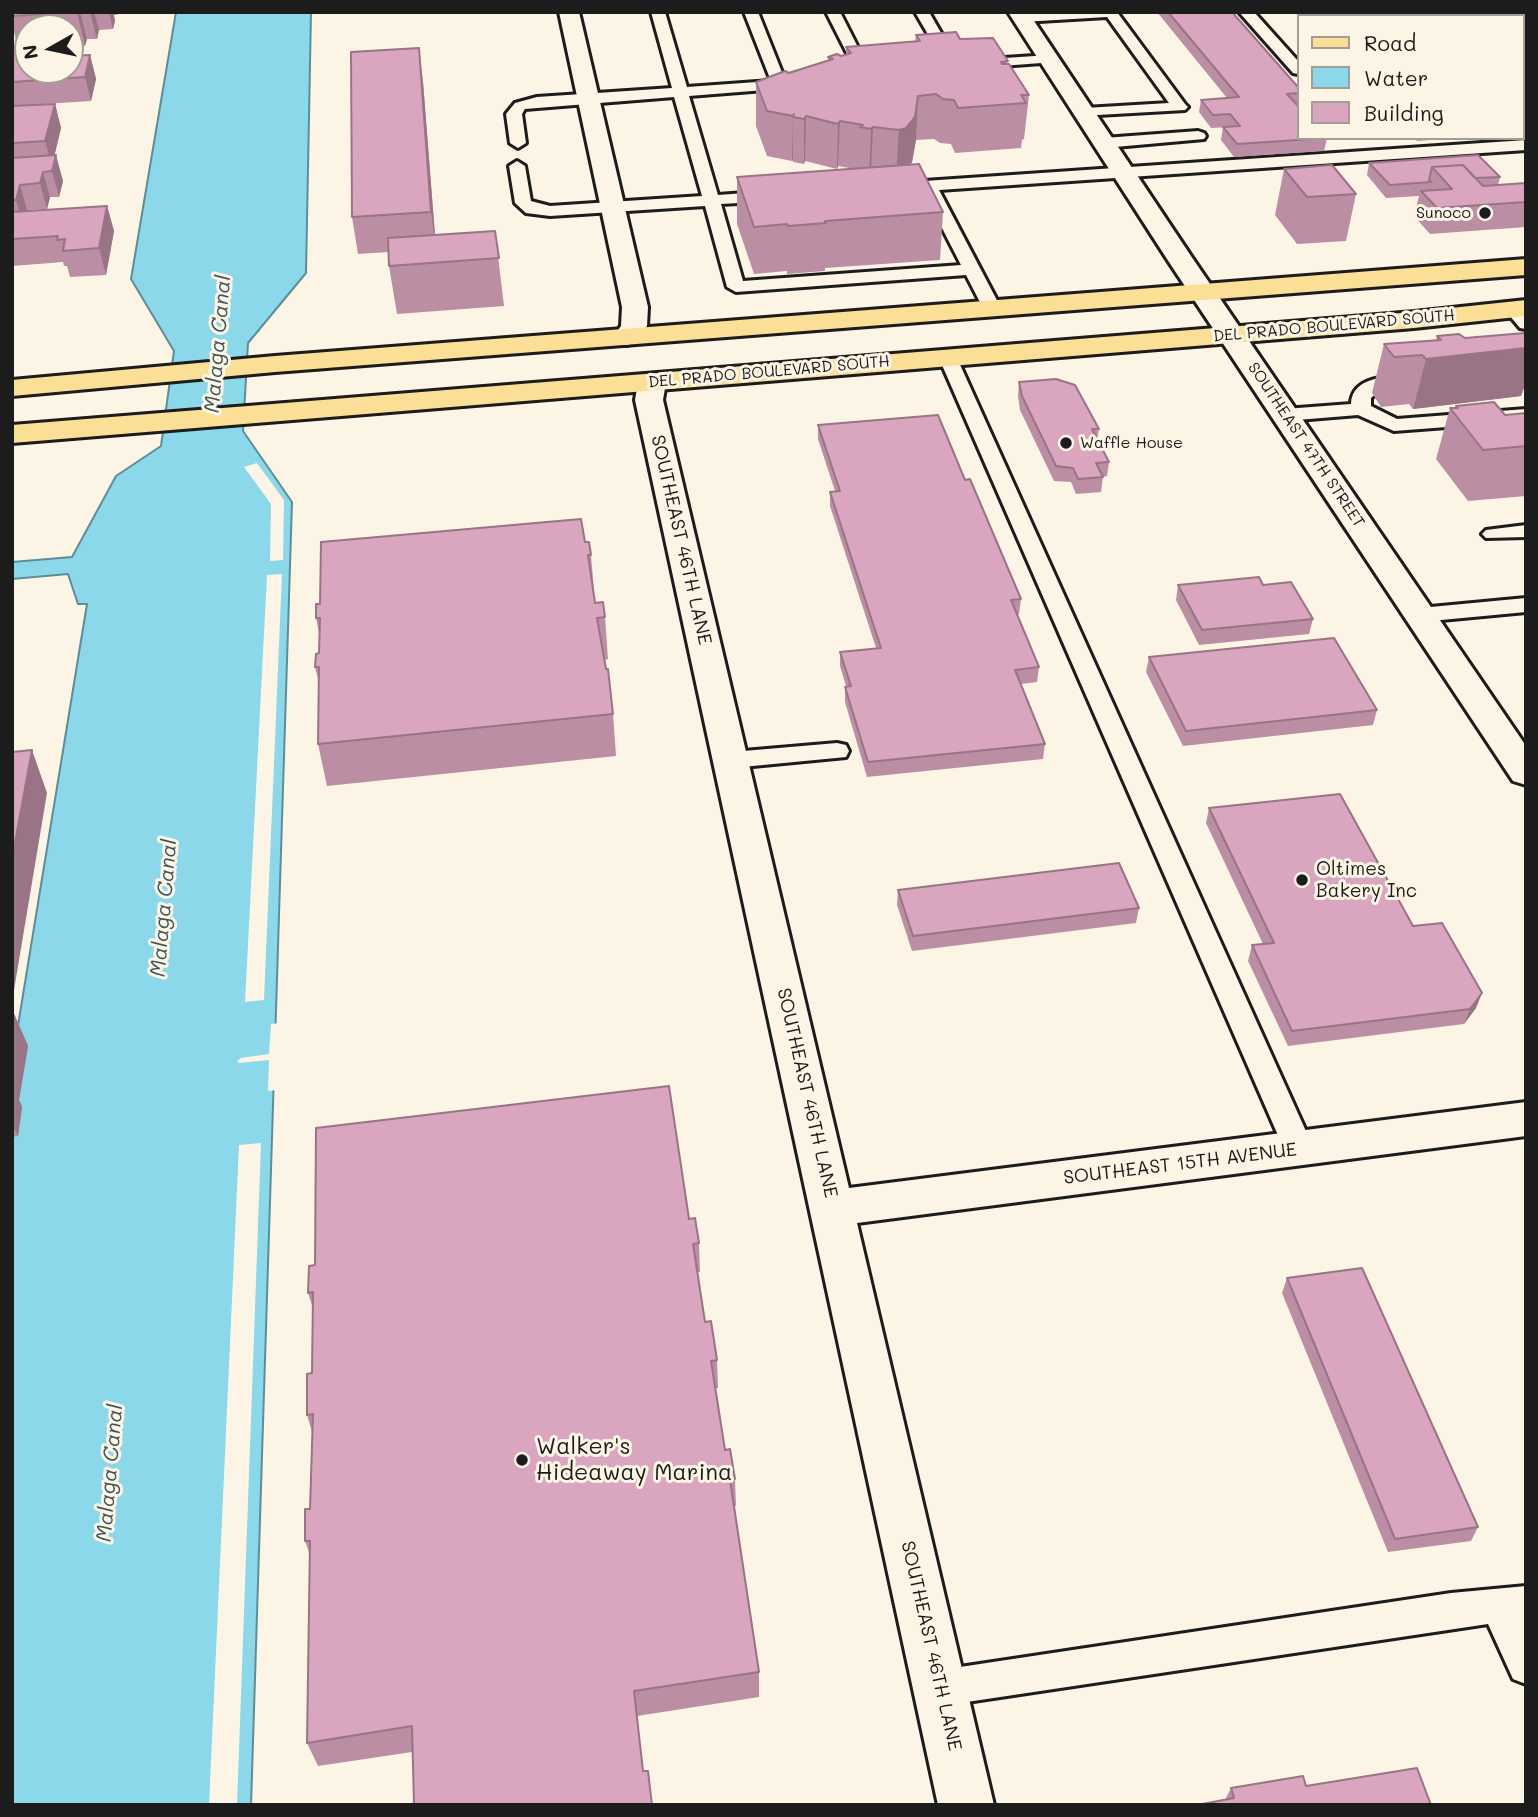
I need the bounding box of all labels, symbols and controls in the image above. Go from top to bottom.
north arrow [14,14,84,84]
legend [1296,14,1524,140]
text: Road [1364,29,1416,56]
text: N [16,43,43,61]
text: Water [1364,64,1428,91]
text: Building [1364,99,1444,126]
place label: Sunoco [1416,203,1471,223]
marker: Sunoco [1477,205,1493,221]
water label: Malaga Canal [199,274,237,414]
street label: DEL PRADO BOULEVARD SOUTH [1212,306,1456,346]
street label: DEL PRADO BOULEVARD SOUTH [647,352,891,392]
street label: SOUTHEAST 47TH STREET [1243,359,1369,531]
street label: SOUTHEAST 46TH LANE [646,433,716,647]
place label: Waffle House [1080,433,1183,453]
marker: Waffle House [1058,435,1074,451]
water label: Malaga Canal [145,838,183,978]
place label: Oltimes Bakery Inc [1316,858,1417,902]
marker: Oltimes Bakery Inc [1294,872,1310,888]
street label: SOUTHEAST 46TH LANE [772,986,842,1200]
street label: SOUTHEAST 15TH AVENUE [1062,1138,1298,1190]
water label: Malaga Canal [91,1403,129,1543]
place label: Walker's Hideaway Marina [536,1433,732,1487]
marker: Walker's Hideaway Marina [514,1452,530,1468]
street label: SOUTHEAST 46TH LANE [896,1539,966,1753]

